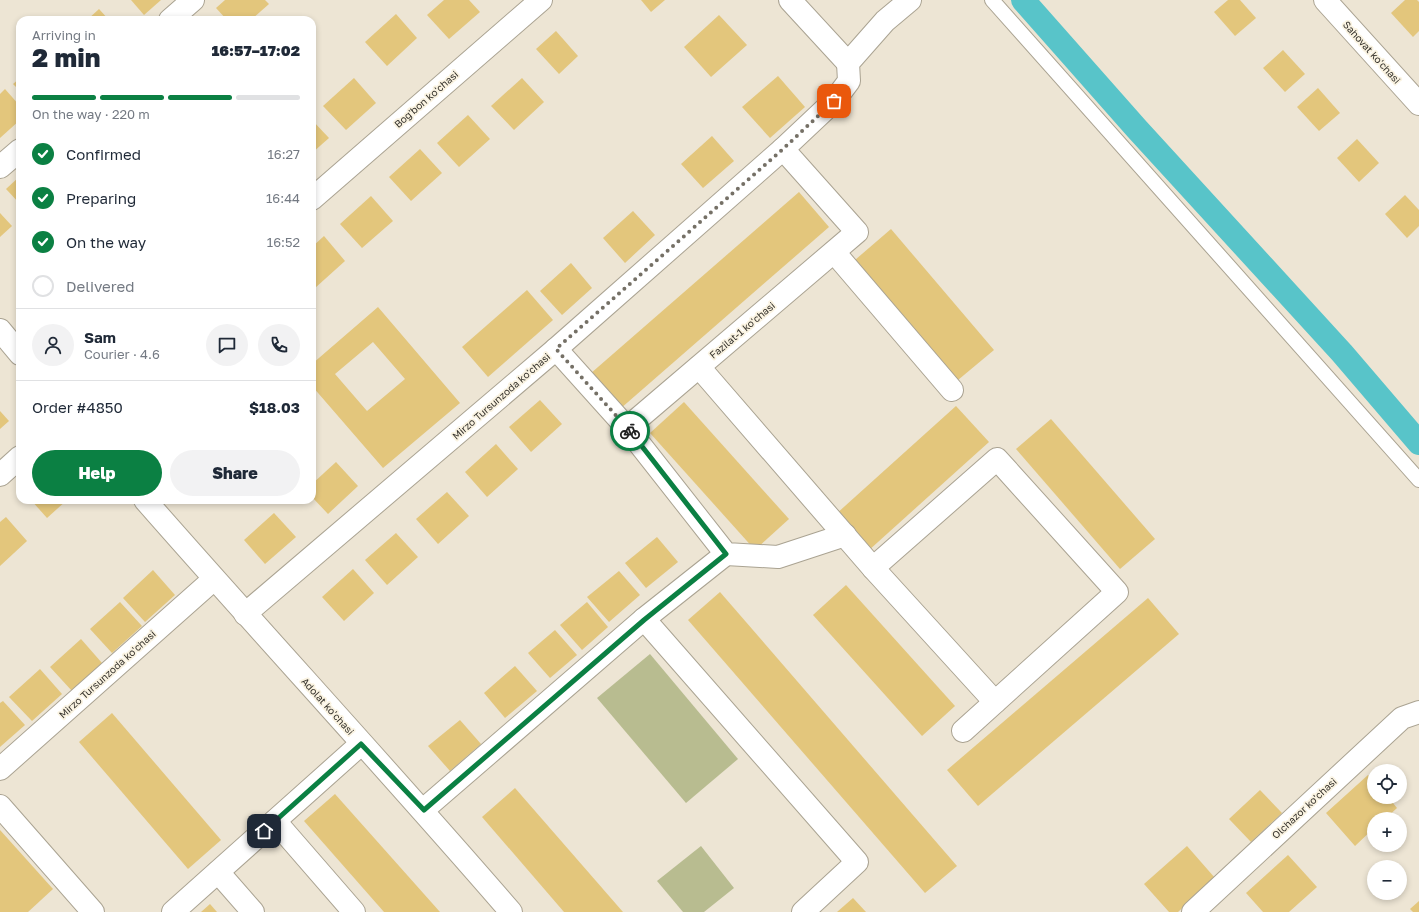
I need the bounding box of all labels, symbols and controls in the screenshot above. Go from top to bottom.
street label: Sahovat ko'chasi [1341,18,1403,86]
text: Arriving in [32,27,96,43]
text: 16:57–17:02 [211,41,300,59]
text: 2 min [32,42,100,73]
street label: Bog'bon ko'chasi [392,68,460,130]
pin [817,84,851,118]
icon: bag [823,90,845,112]
text: On the way · 220 m [32,106,150,122]
icon: check [32,143,54,165]
text: Confirmed [66,145,141,163]
text: 16:27 [267,146,300,162]
icon: check [32,187,54,209]
text: Preparing [66,189,136,207]
text: 16:44 [266,190,300,206]
icon: check [32,231,54,253]
text: On the way [66,233,146,251]
text: 16:52 [267,234,300,250]
text: Delivered [66,277,134,295]
street label: Fazilat-1 ko'chasi [707,299,777,361]
button: person [32,324,74,366]
button: chat [206,324,248,366]
button: phone [258,324,300,366]
text: Sam [84,328,116,346]
text: Courier · 4.6 [84,346,160,362]
street label: Mirzo Tursunzoda ko'chasi [450,350,552,442]
text: Order #4850 [32,398,123,416]
text: $18.03 [249,398,300,416]
courier [610,411,650,451]
icon: bike [619,420,641,442]
button: Help [32,450,162,496]
button: Share [170,450,300,496]
street label: Mirzo Tursunzoda ko'chasi [56,627,158,721]
street label: Adolat ko'chasi [299,675,357,737]
map controls [1367,764,1407,900]
button: locate [1367,764,1407,804]
street label: Olchazor ko'chasi [1269,775,1339,841]
button: + [1367,812,1407,852]
pin [247,814,281,848]
icon: home [253,820,275,842]
button: − [1367,860,1407,900]

